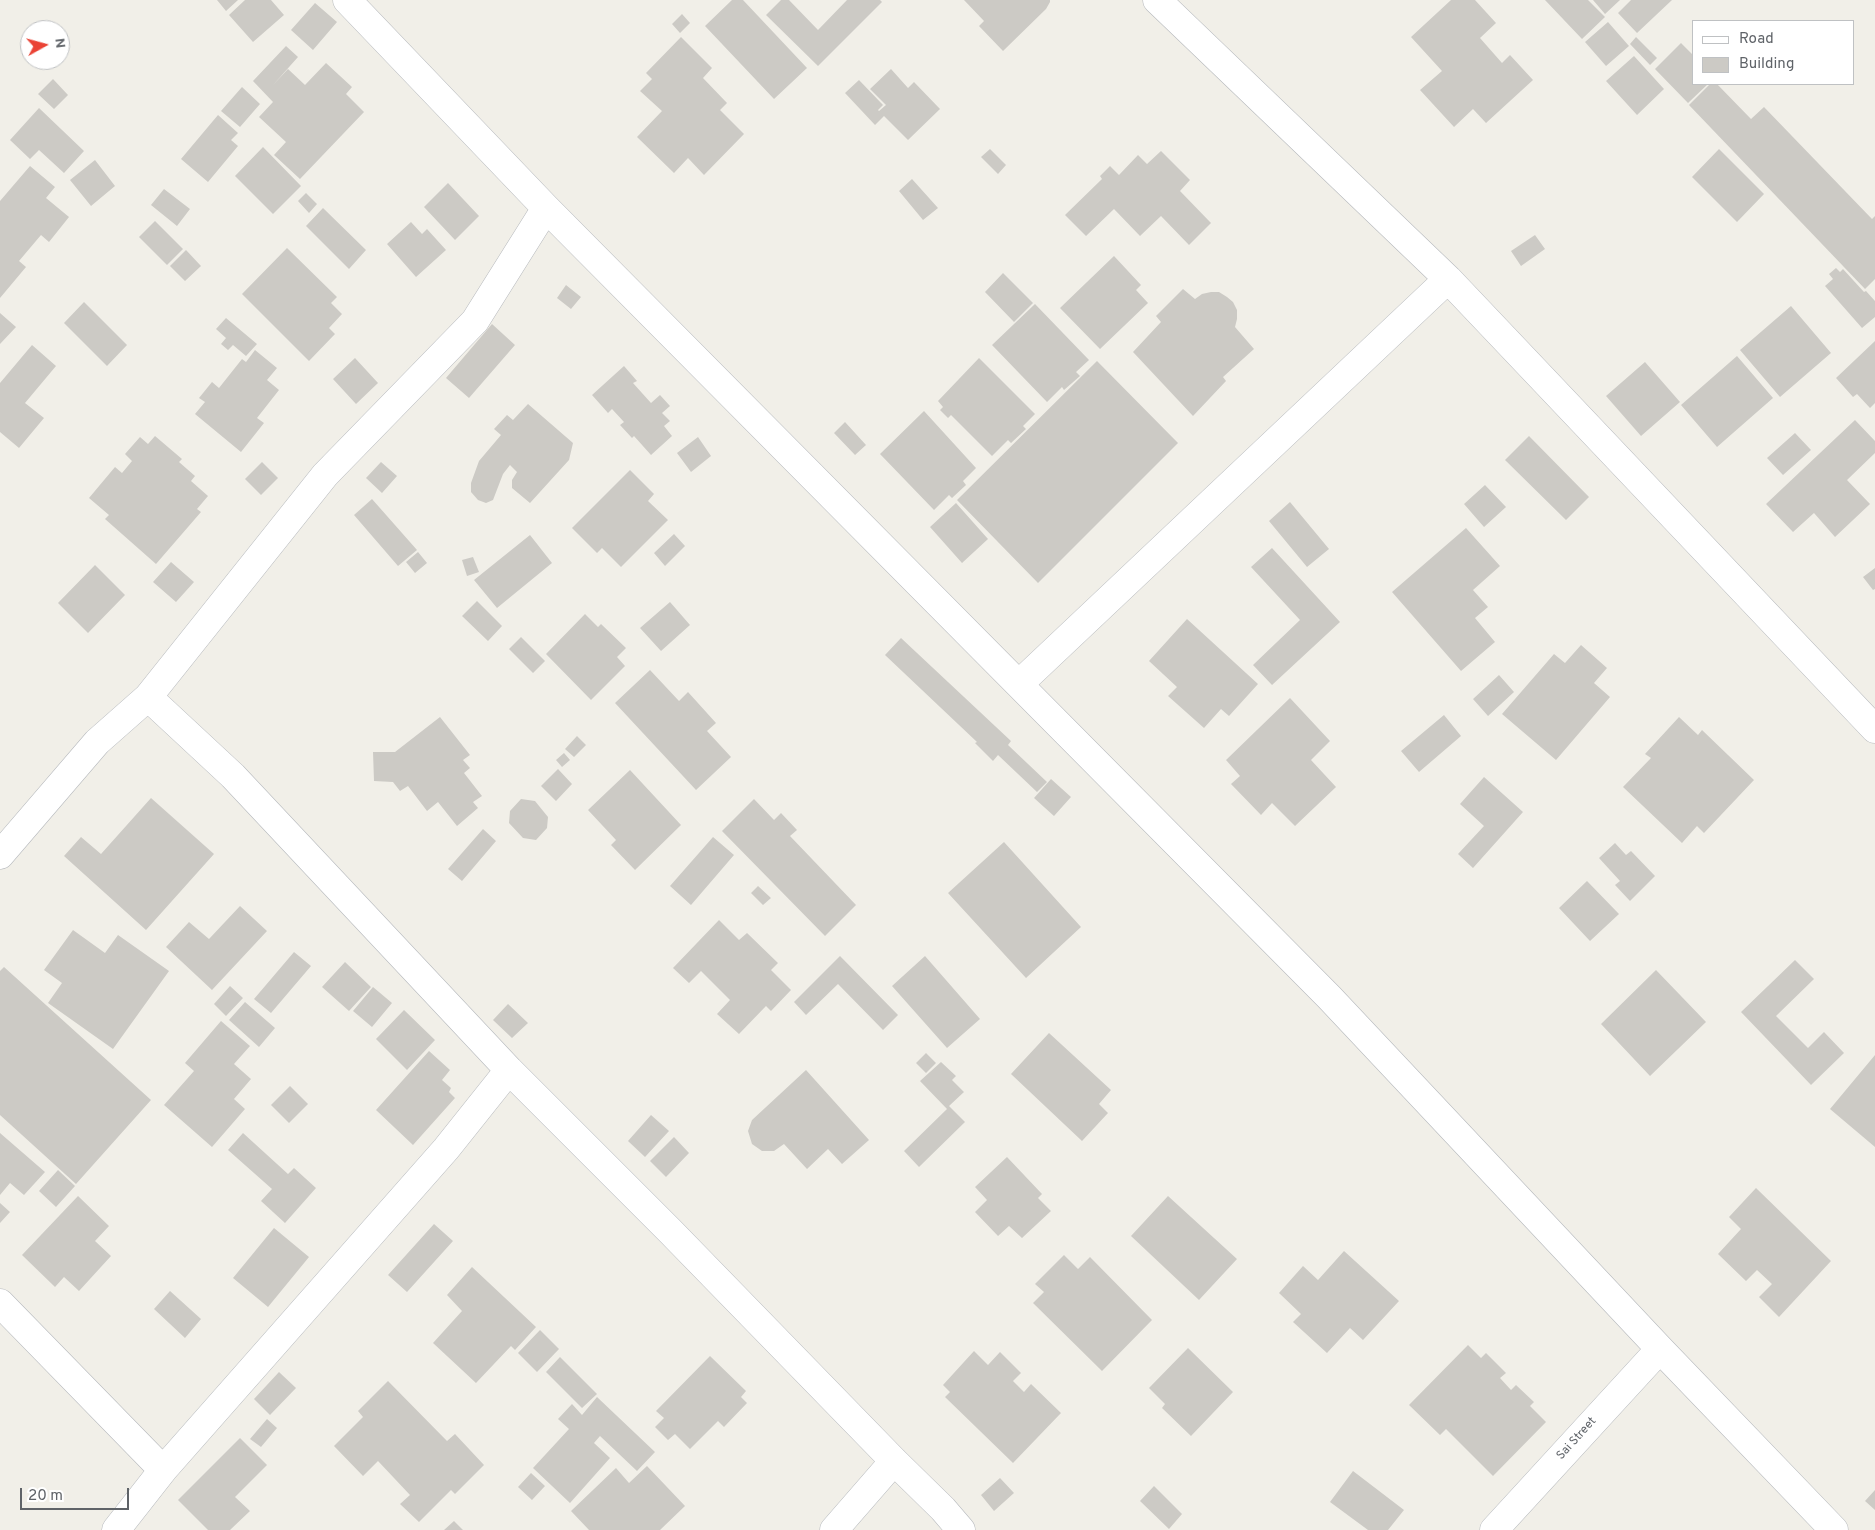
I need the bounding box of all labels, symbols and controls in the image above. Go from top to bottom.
north arrow [20,20,70,70]
legend [1692,20,1855,85]
text: Road [1739,30,1774,49]
text: N [50,37,68,49]
text: Building [1739,55,1794,74]
street label: Sai Street [1554,1415,1600,1463]
scale bar [22,1478,131,1510]
text: 20 m [28,1487,63,1506]

